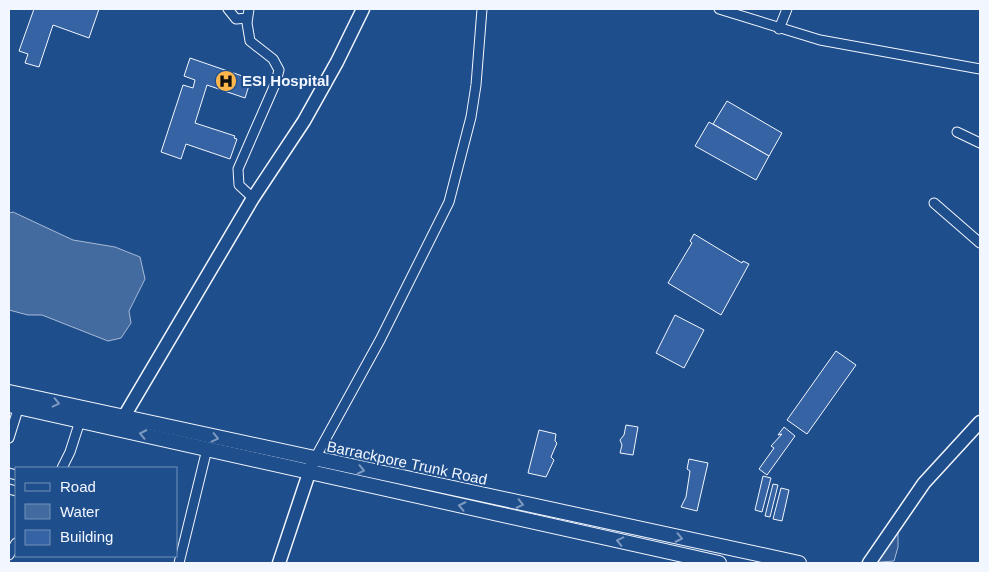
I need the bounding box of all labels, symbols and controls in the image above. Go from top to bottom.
hospital icon: ESI Hospital [214,69,238,93]
place label: ESI Hospital [242,72,330,89]
one-way arrow [52,397,61,408]
one-way arrow [139,429,147,440]
one-way arrow [211,432,219,443]
street label: Barrackpore Trunk Road [325,437,489,488]
one-way arrow [357,464,366,475]
legend [15,467,178,557]
text: Road [60,478,96,495]
one-way arrow [516,498,525,508]
one-way arrow [457,501,466,512]
text: Water [60,503,99,520]
text: Building [60,528,113,545]
one-way arrow [675,532,684,543]
one-way arrow [616,536,625,547]

